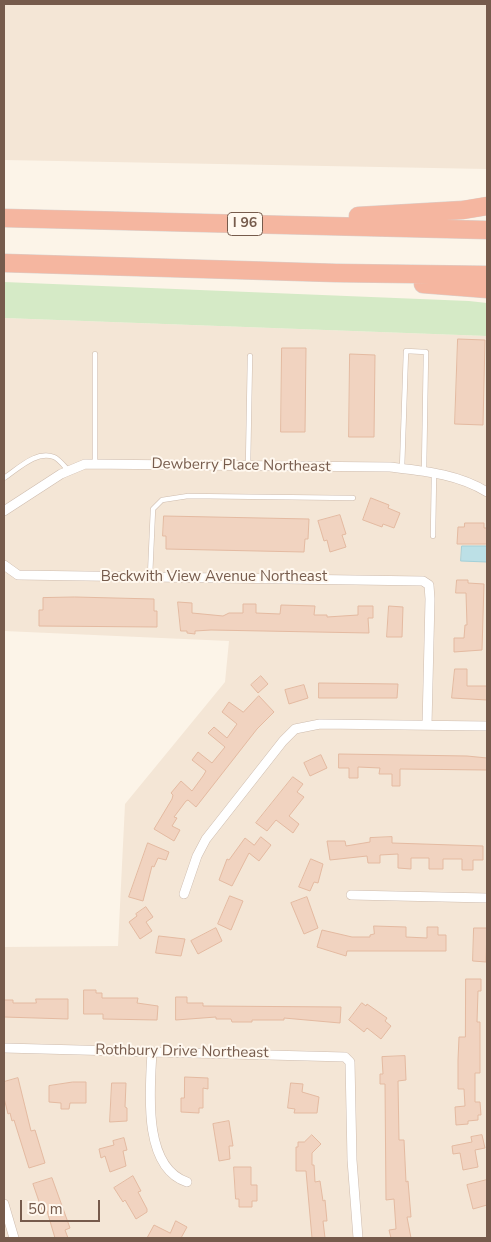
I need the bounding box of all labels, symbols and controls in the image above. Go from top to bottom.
road number: I 96 [228,212,262,235]
street label: Dewberry Place Northeast [151,455,331,477]
street label: Beckwith View Avenue Northeast [101,568,327,586]
street label: Rothbury Drive Northeast [95,1041,269,1063]
scale bar [22,1190,102,1222]
text: 50 m [28,1199,63,1219]

